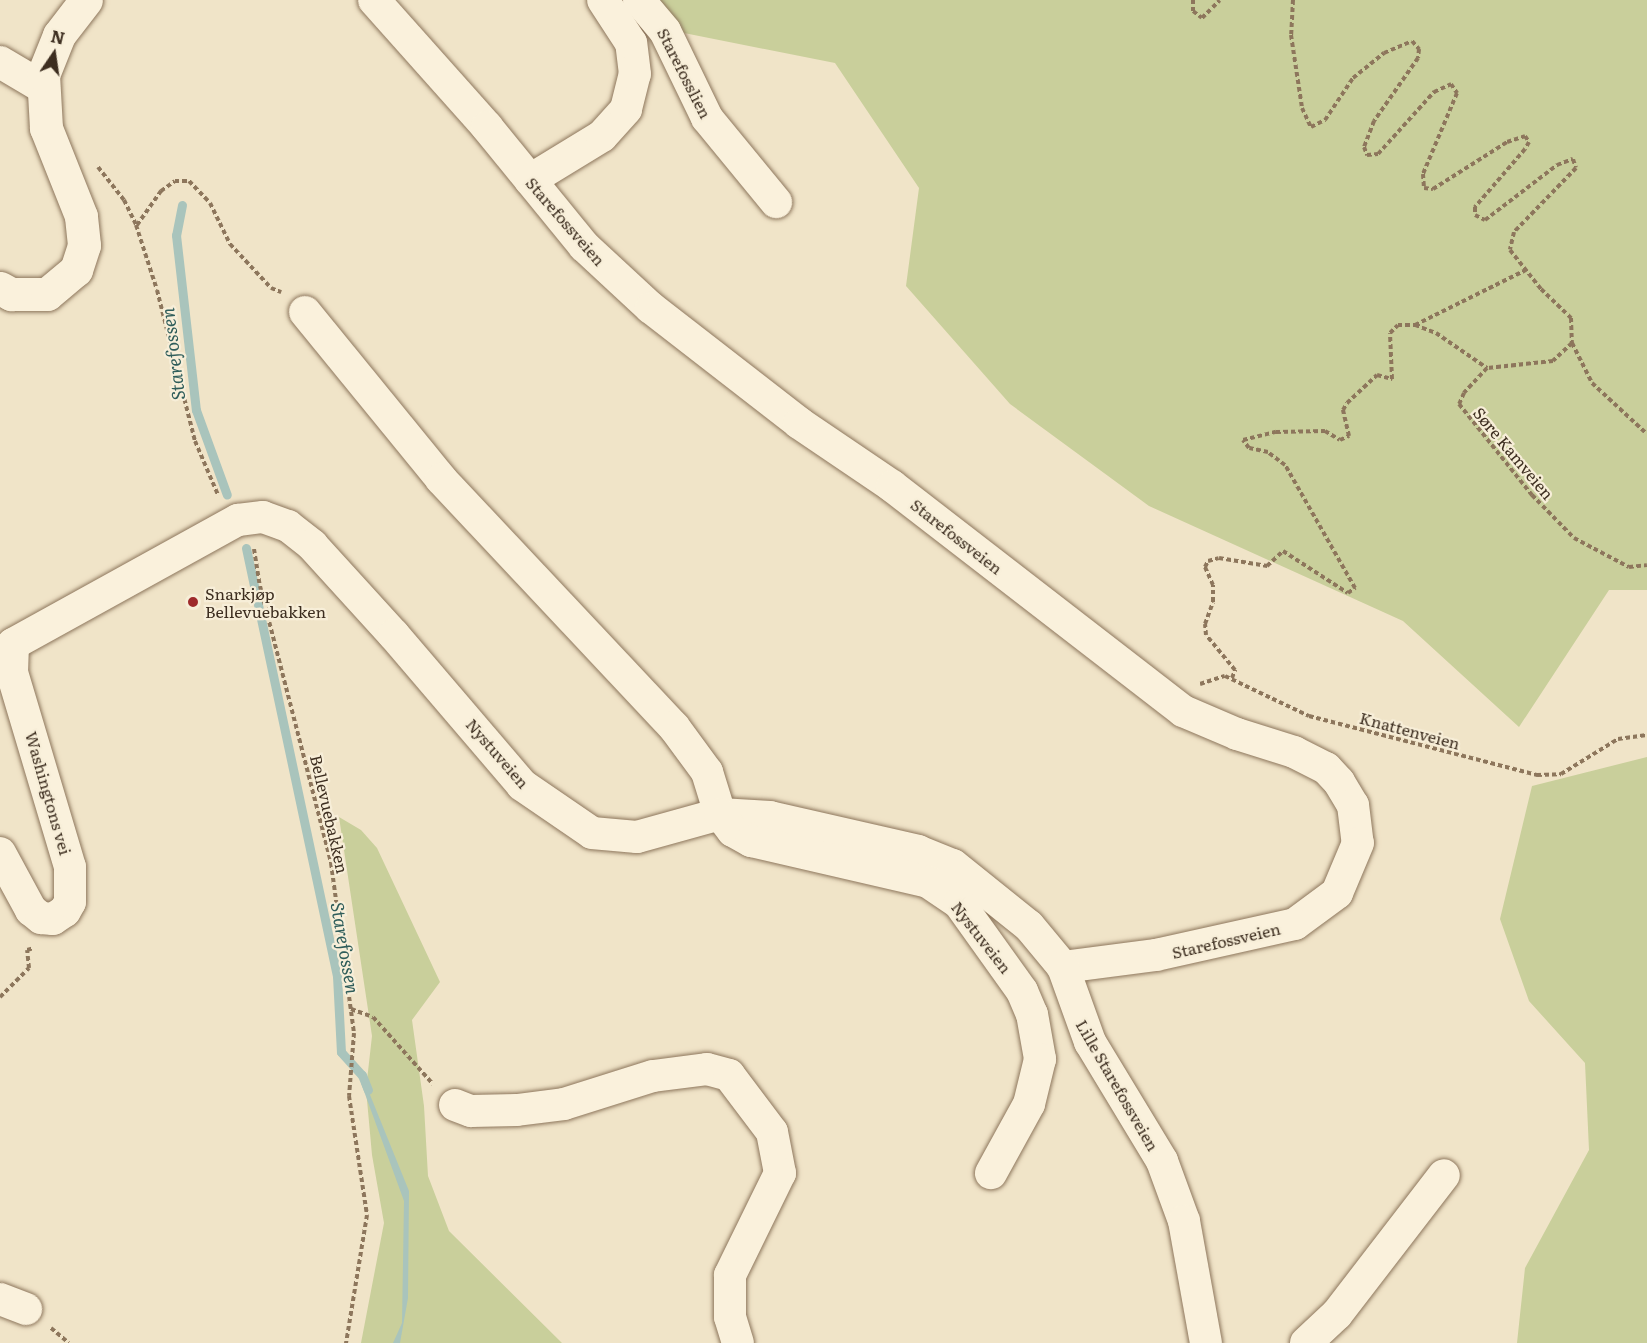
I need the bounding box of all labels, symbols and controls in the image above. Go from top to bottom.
text: N [49,23,67,50]
north arrow [24,24,84,84]
street label: Starefosslien [654,25,716,121]
street label: Starefossveien [522,173,610,269]
water label: Starefossen [157,307,189,401]
street label: Søre Kamveien [1470,403,1558,503]
street label: Starefossveien [907,494,1007,578]
place label: Snarkjøp Bellevuebakken [205,583,326,621]
marker: Snarkjøp Bellevuebakken [186,595,200,609]
street label: Knattenveien [1358,707,1462,753]
street label: Nystuveien [463,714,533,792]
street label: Washingtons vei [22,729,76,857]
street label: Bellevuebakken [307,753,353,875]
street label: Nystuveien [948,897,1016,977]
water label: Starefossen [326,901,364,995]
street label: Starefossveien [1170,918,1282,962]
street label: Lille Starefossveien [1073,1016,1163,1154]

